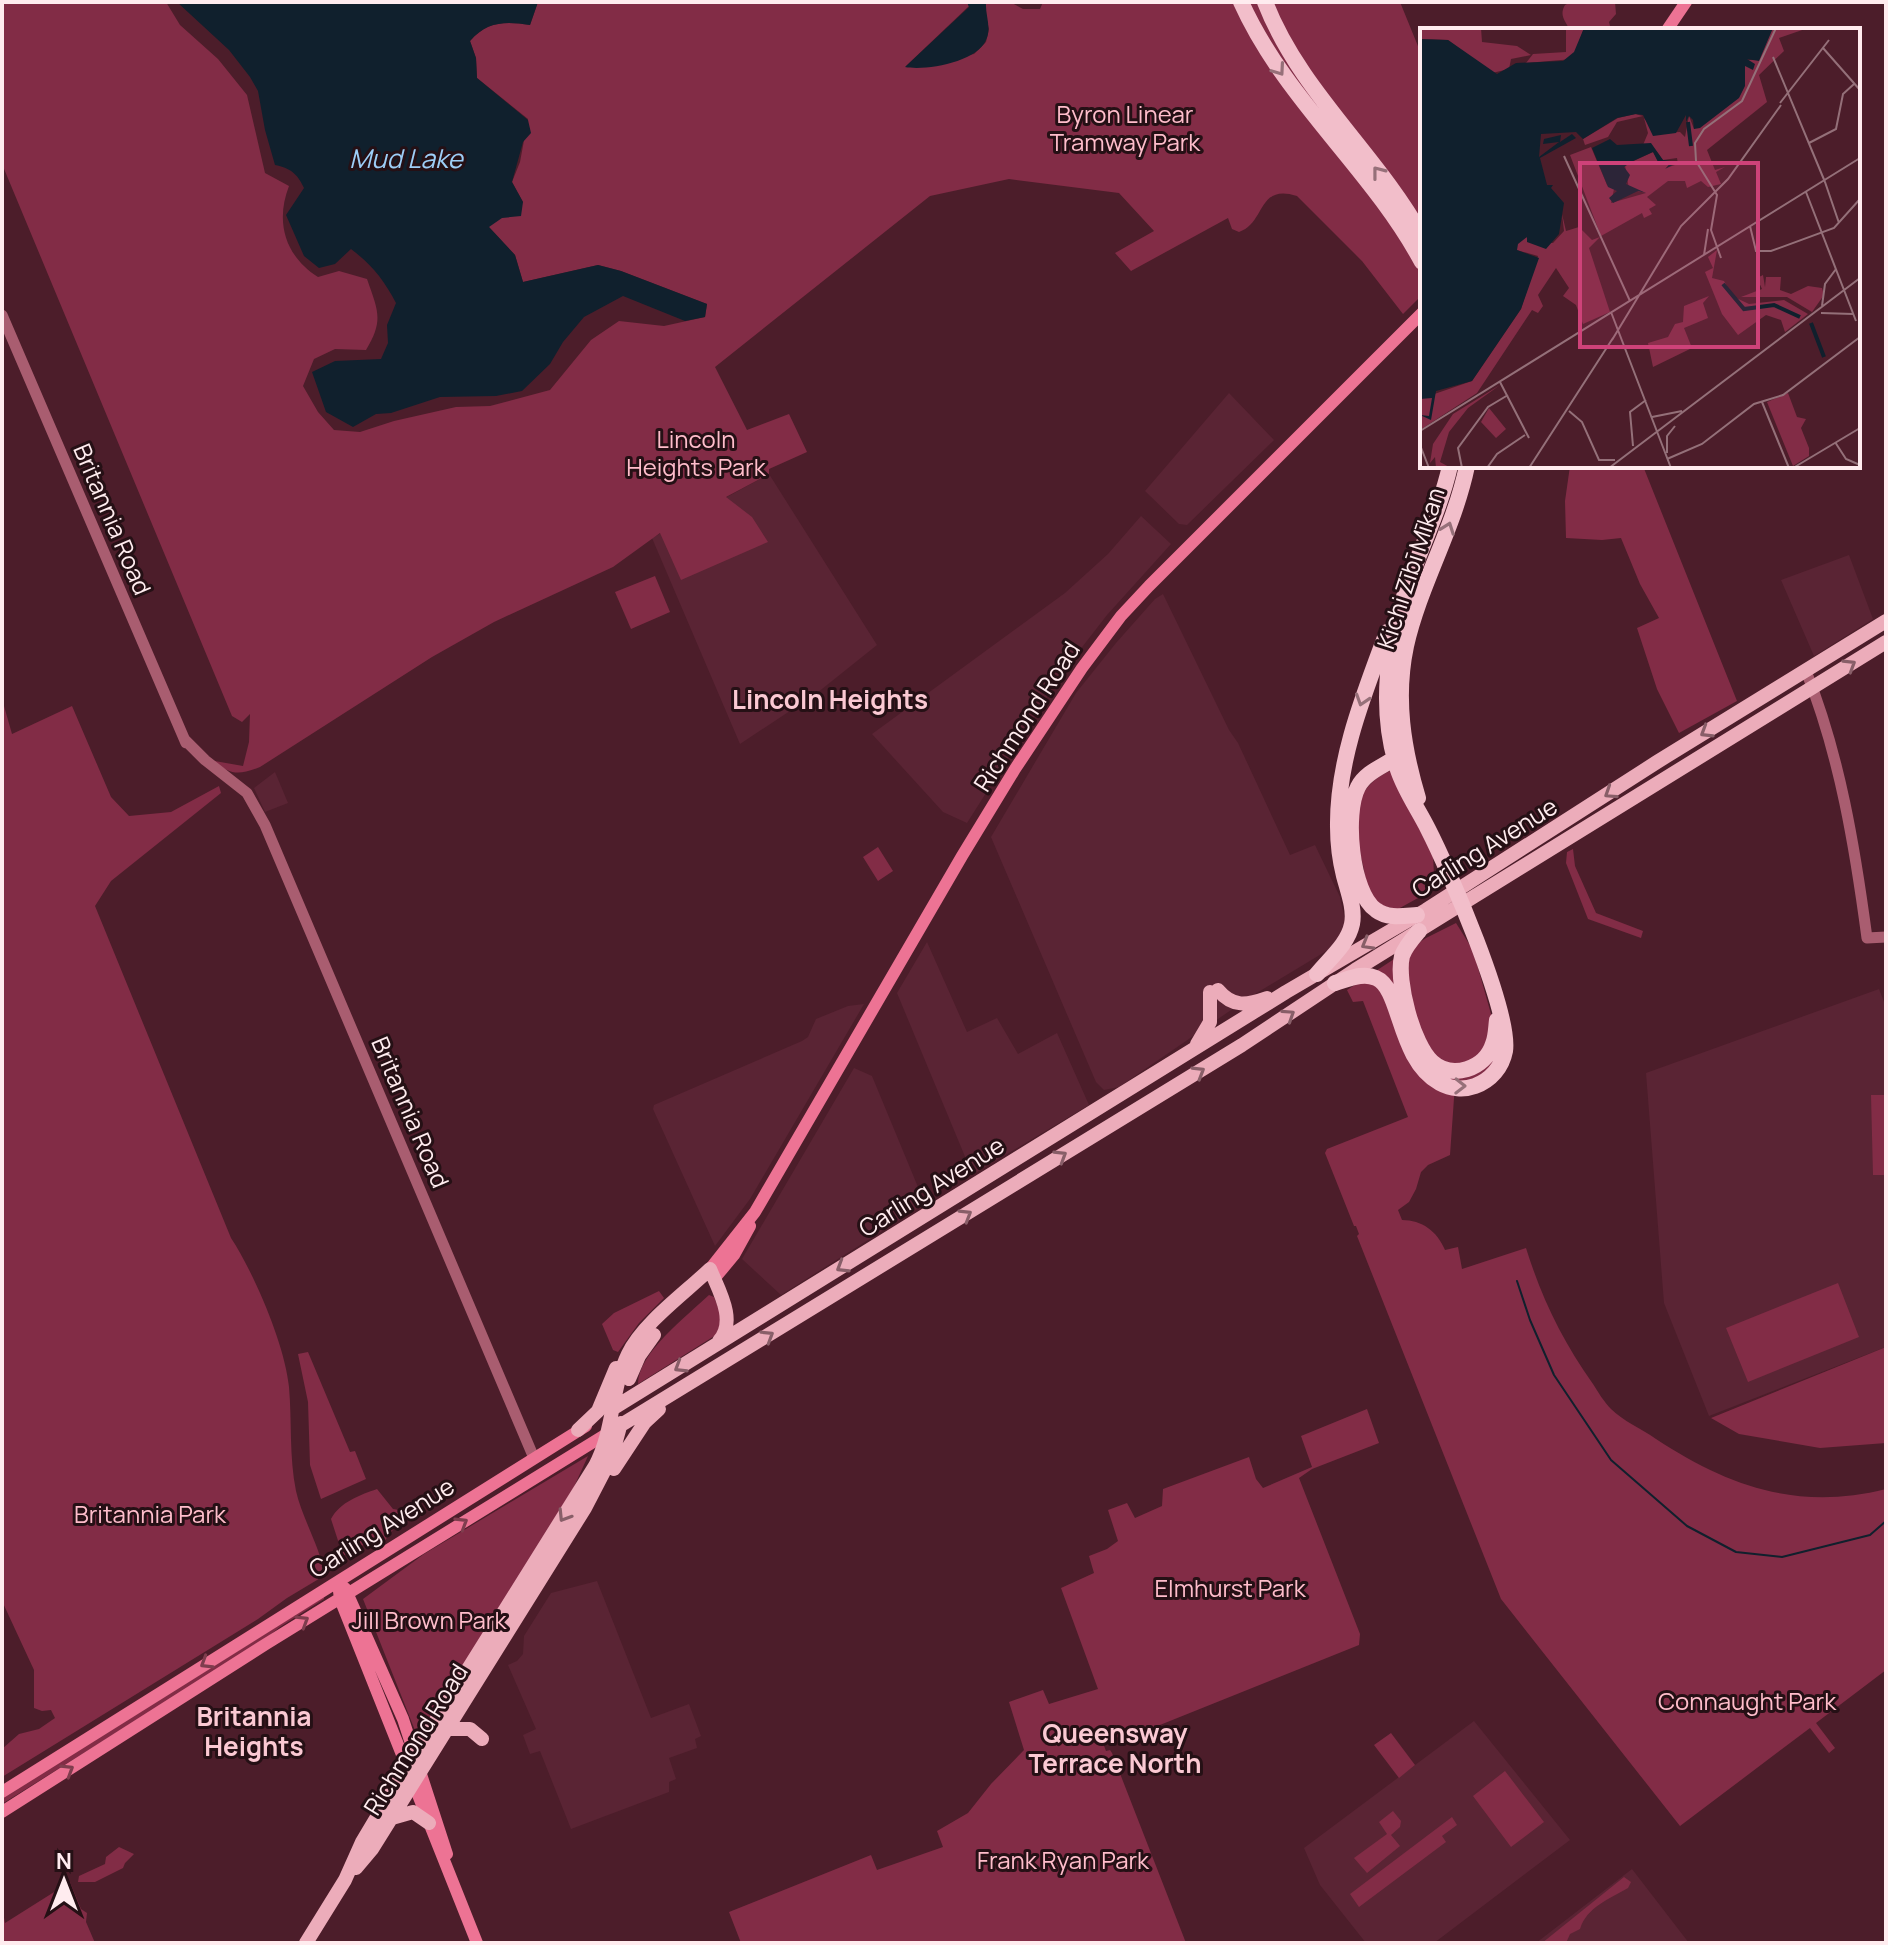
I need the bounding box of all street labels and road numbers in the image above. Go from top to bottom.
street label: Britannia Road [66,438,160,600]
street label: Kichi Zībī Mīkan [1368,483,1452,653]
street label: Richmond Road [965,635,1087,797]
street label: Carling Avenue [1405,789,1563,905]
street label: Britannia Road [364,1031,458,1193]
street label: Carling Avenue [852,1128,1010,1244]
street label: Carling Avenue [302,1469,460,1585]
street label: Richmond Road [355,1657,475,1821]

